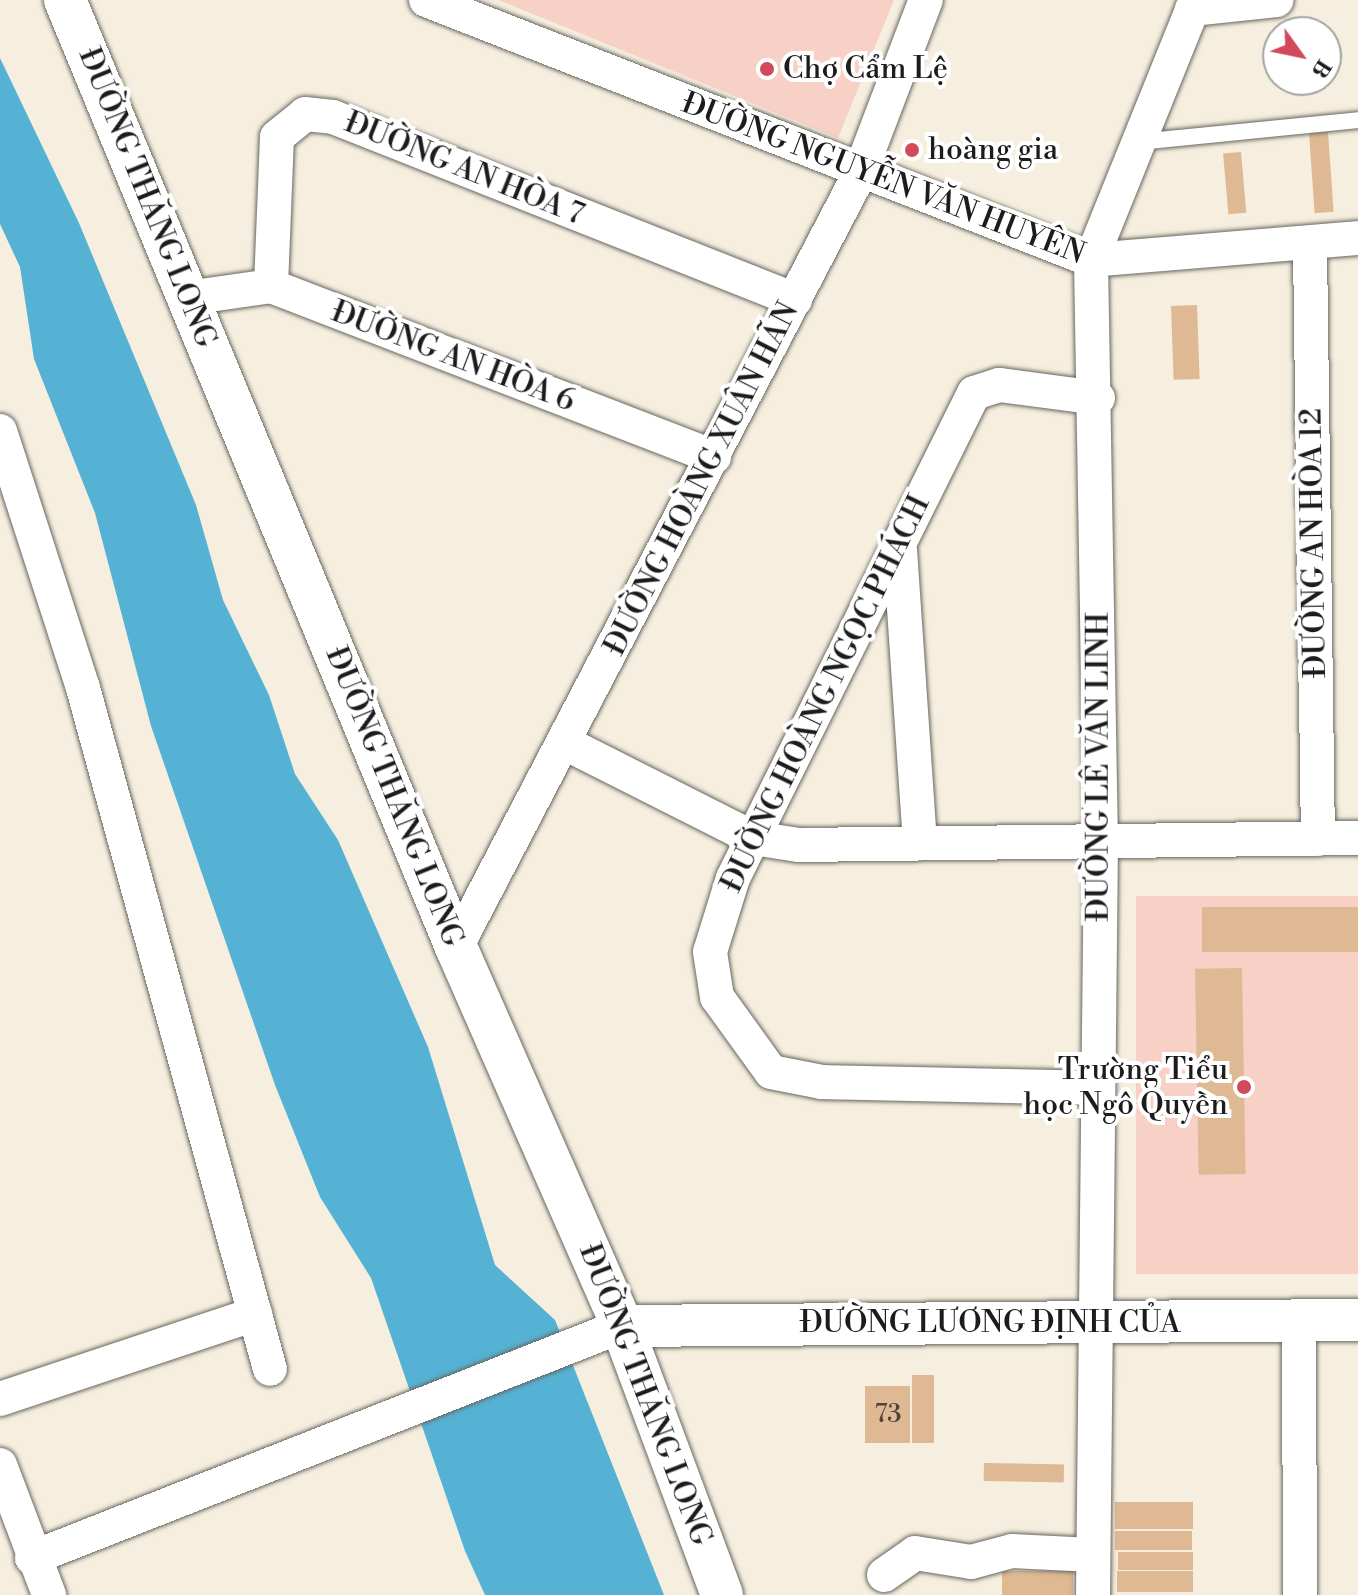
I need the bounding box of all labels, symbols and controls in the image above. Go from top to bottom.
north arrow [1262,16,1342,96]
street label: ĐƯỜNG THĂNG LONG [70,43,224,353]
place label: Chợ Cẩm Lệ [783,51,948,87]
text: B [1305,54,1337,83]
marker: Chợ Cẩm Lệ [758,60,776,78]
street label: ĐƯỜNG NGUYỄN VĂN HUYÊN [676,85,1090,273]
street label: ĐƯỜNG AN HÒA 7 [339,105,589,233]
place label: hoàng gia [928,132,1058,168]
marker: hoàng gia [903,141,921,159]
street label: ĐƯỜNG AN HÒA 6 [326,294,580,420]
street label: ĐƯỜNG HOÀNG XUÂN HÃN [597,296,807,662]
street label: ĐƯỜNG AN HÒA 12 [1294,408,1334,678]
street label: ĐƯỜNG HOÀNG NGỌC PHÁCH [714,490,938,898]
street label: ĐƯỜNG LÊ VĂN LINH [1081,612,1117,922]
street label: ĐƯỜNG THĂNG LONG [317,642,471,952]
place label: Trường Tiểu học Ngô Quyền [1023,1052,1228,1122]
marker: Trường Tiểu học Ngô Quyền [1235,1078,1253,1096]
street label: ĐƯỜNG THĂNG LONG [571,1239,719,1551]
street label: ĐƯỜNG LƯƠNG ĐỊNH CỦA [799,1305,1181,1341]
house number: 73 [874,1399,902,1431]

